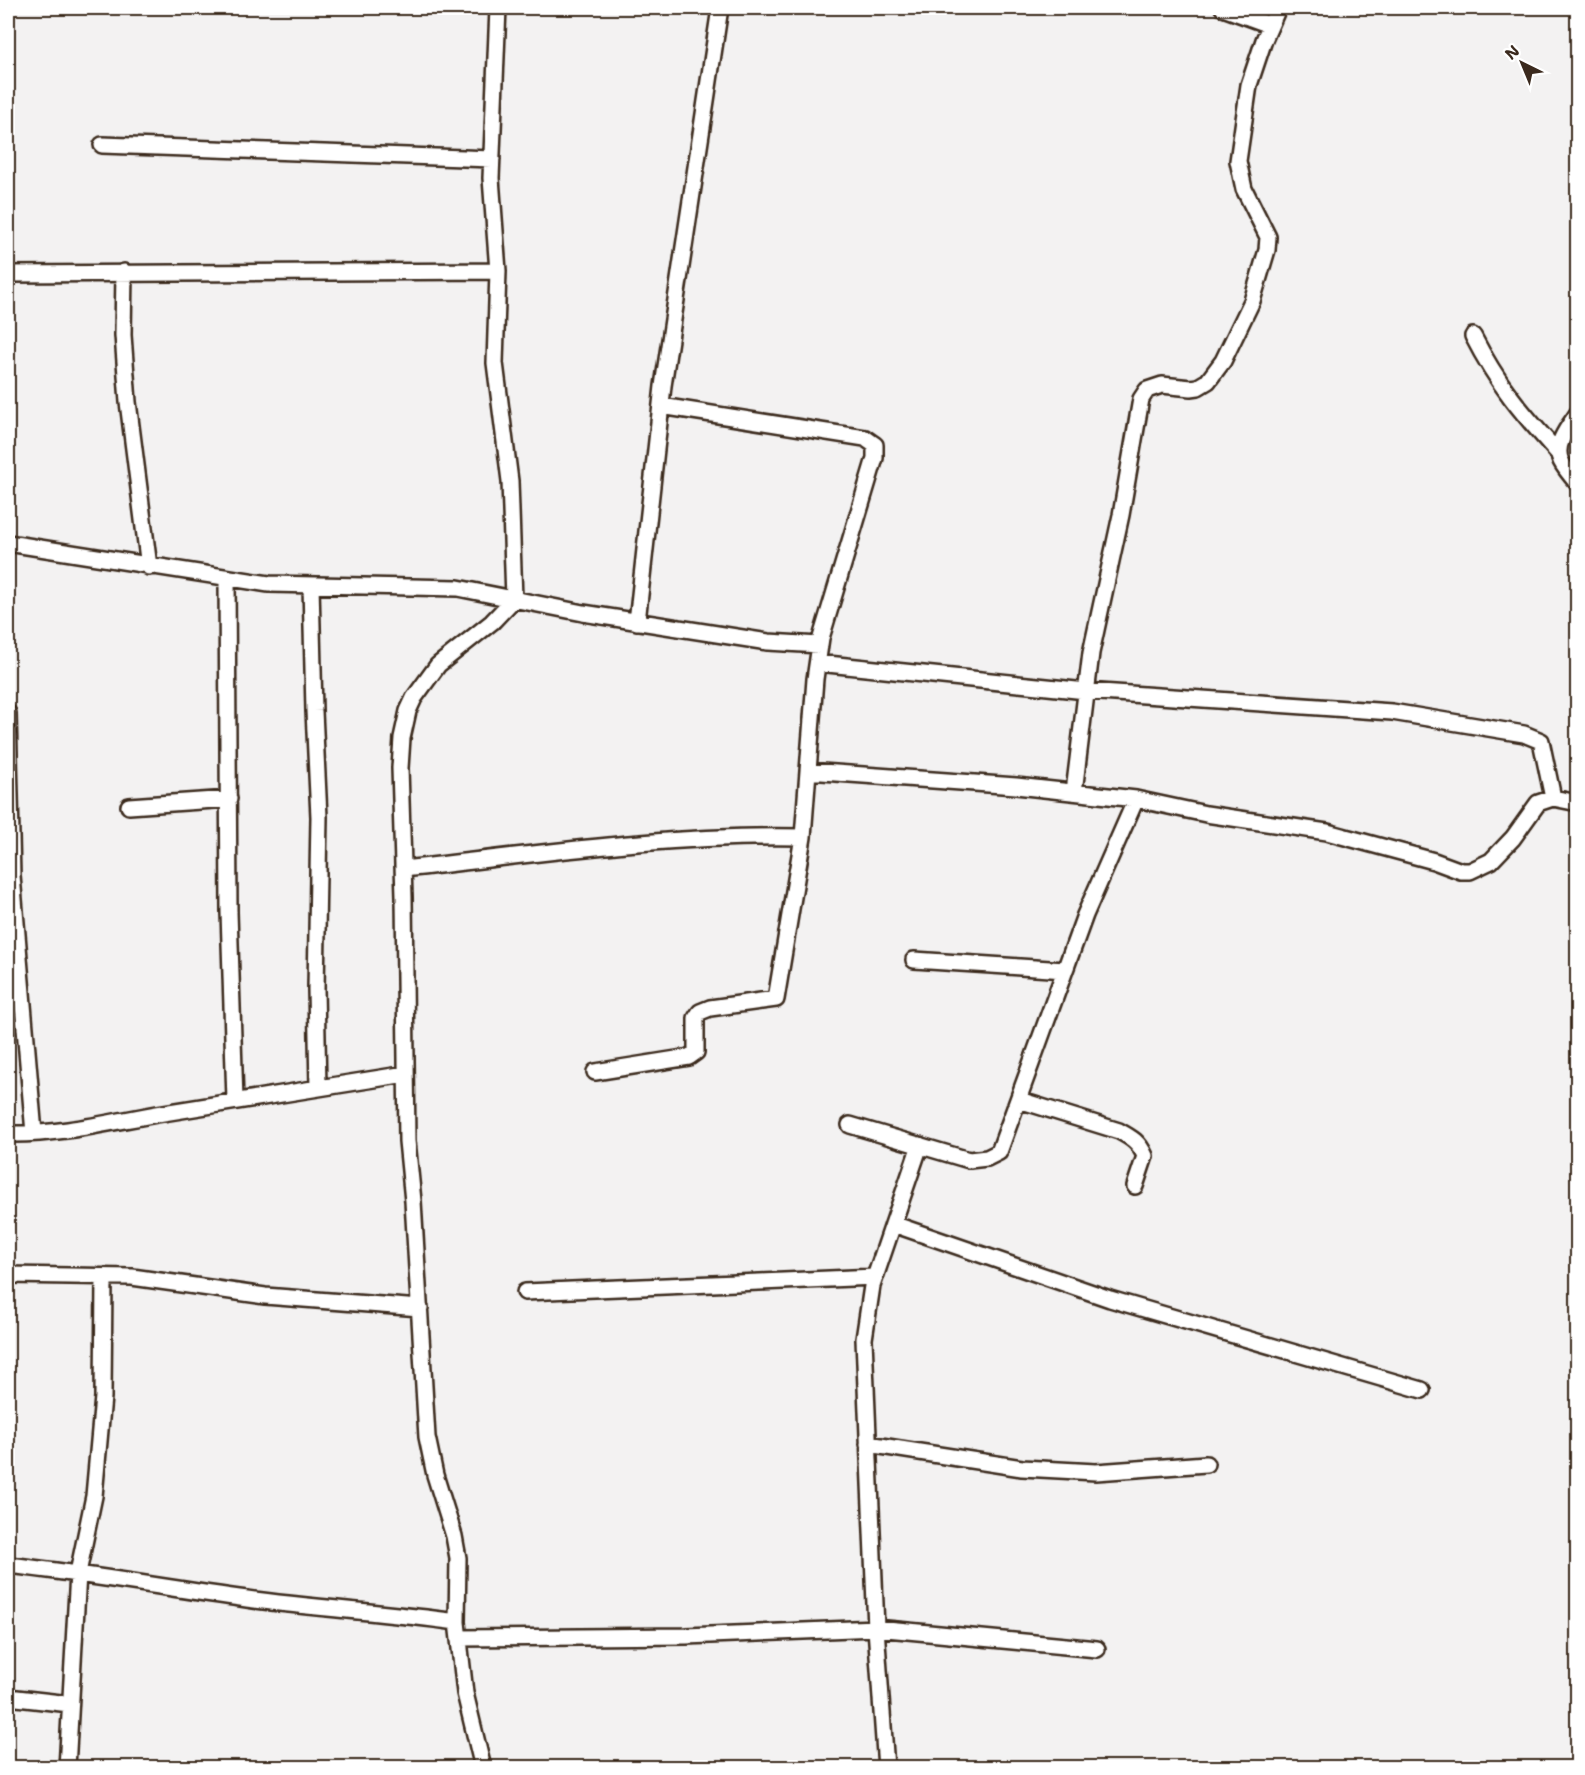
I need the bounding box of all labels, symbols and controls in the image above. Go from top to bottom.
north arrow [1492,33,1552,93]
text: N [1500,40,1524,64]

